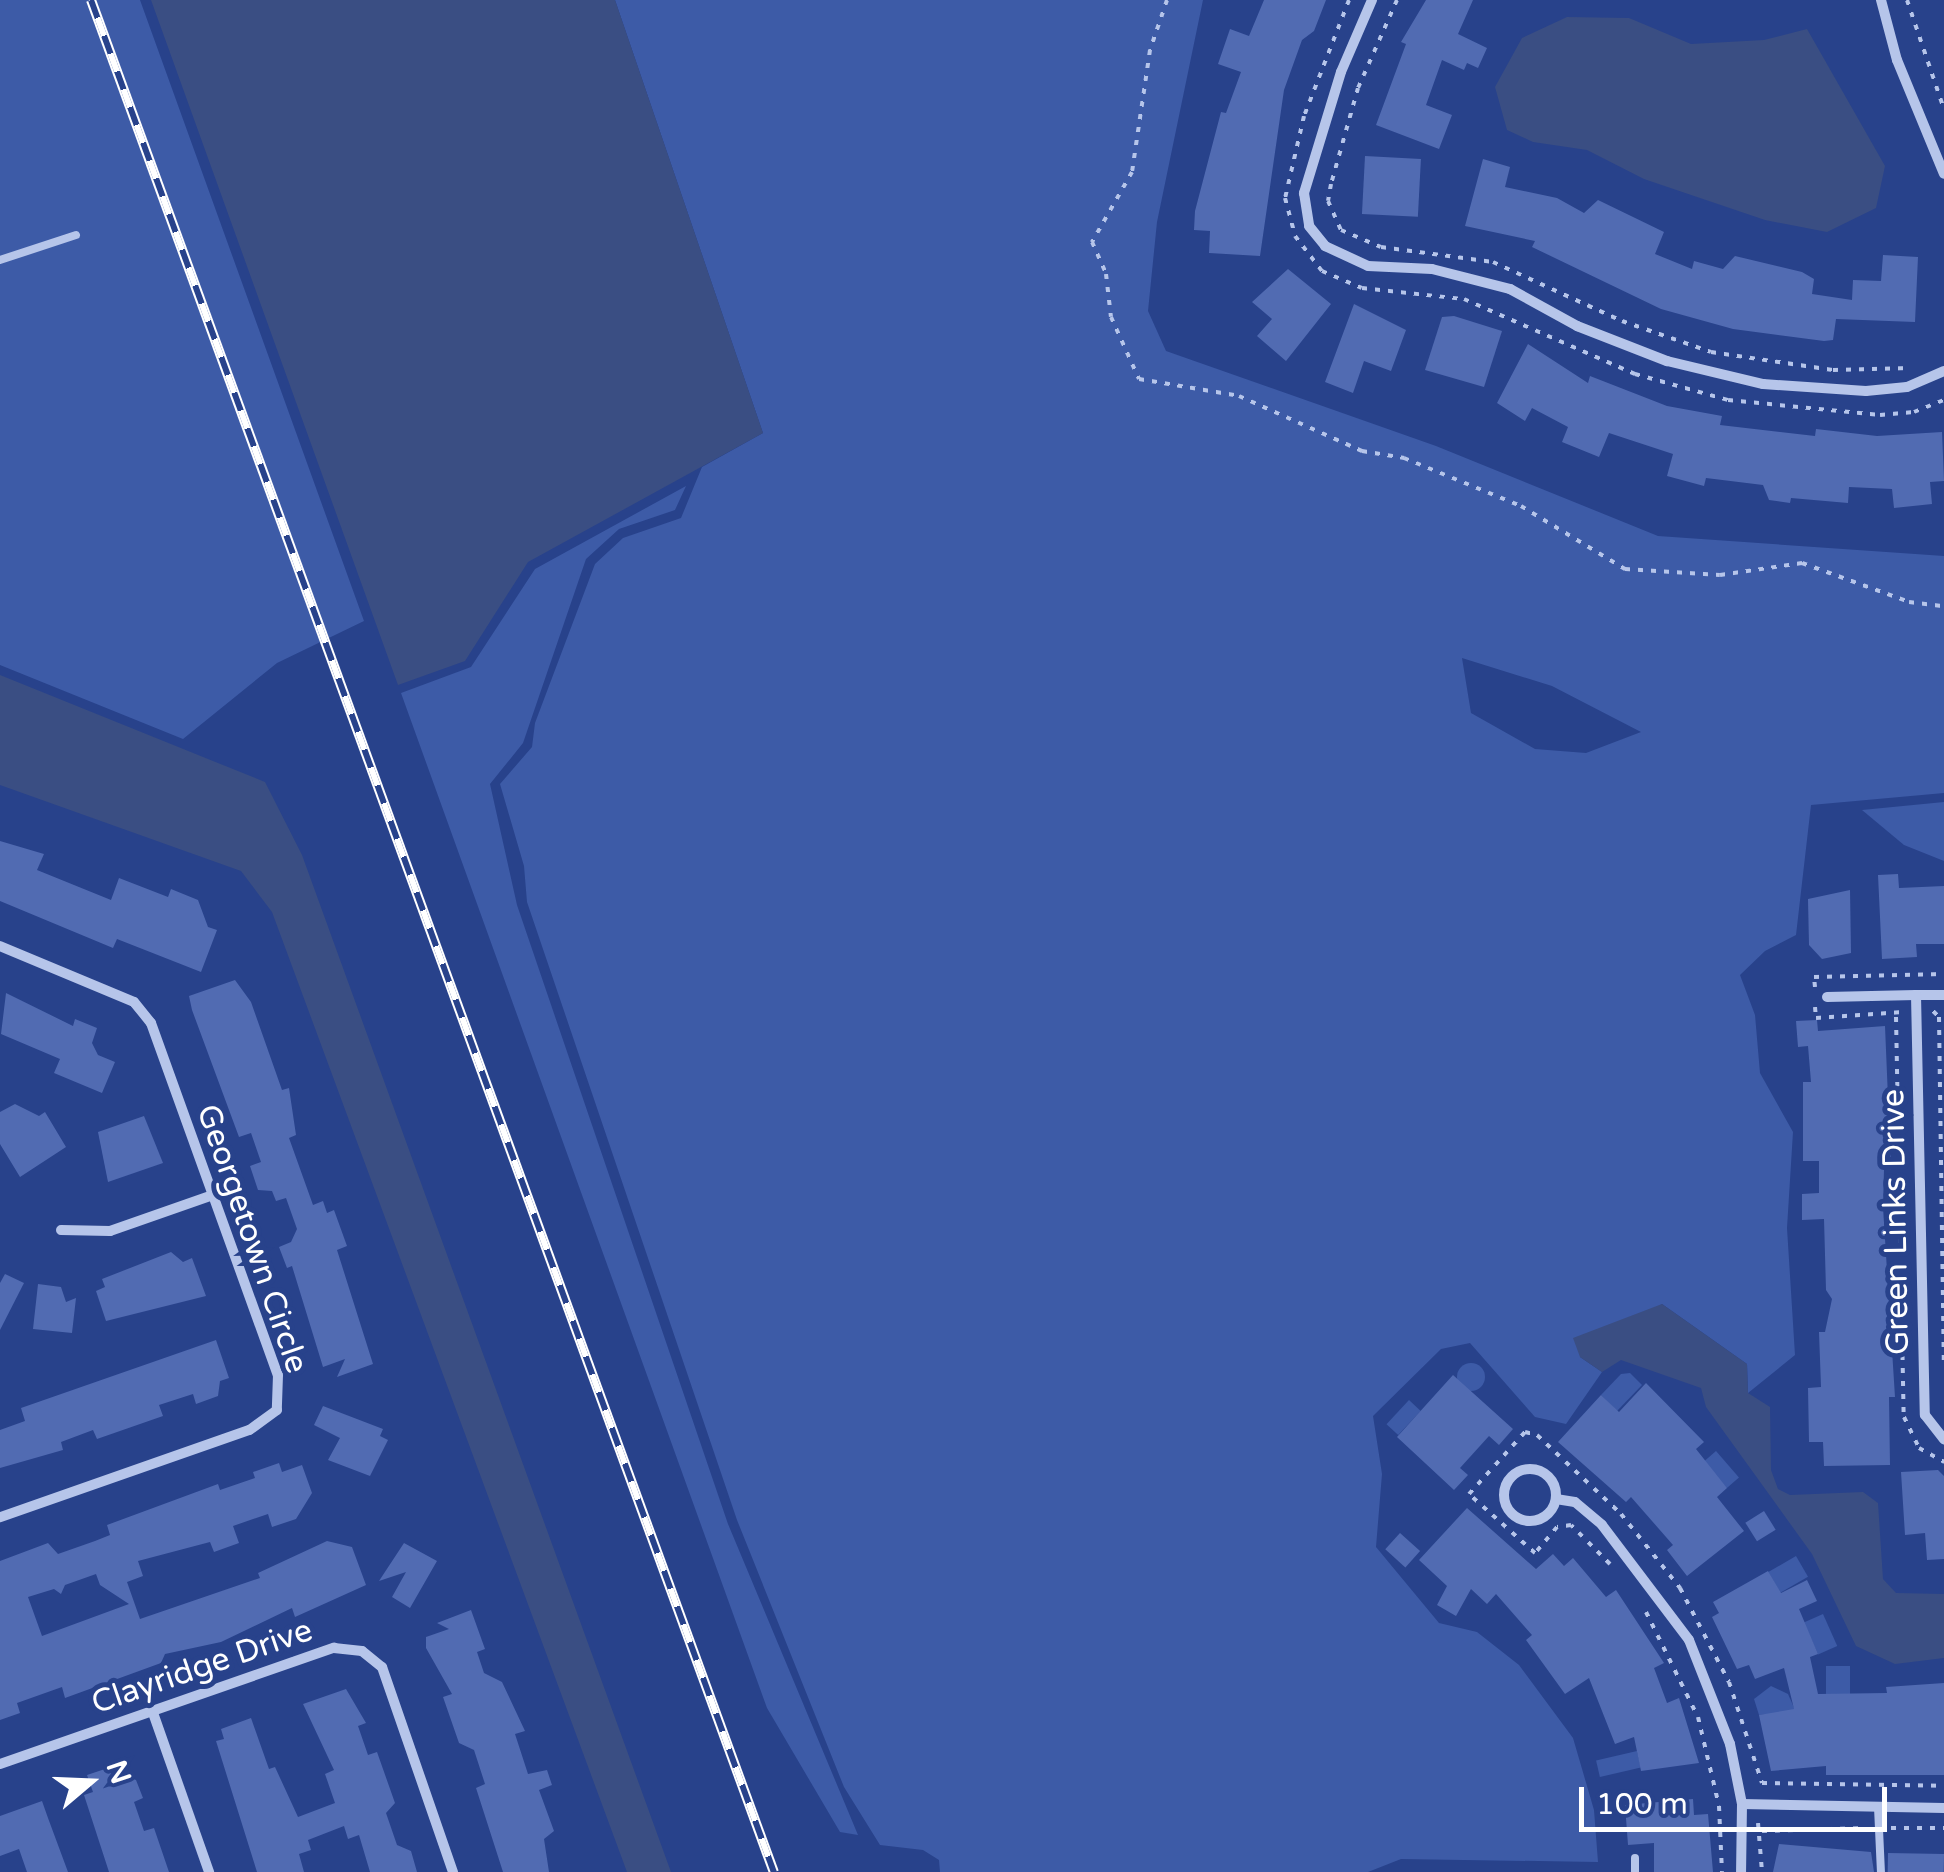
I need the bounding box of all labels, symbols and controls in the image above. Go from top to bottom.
street label: Green Links Drive [1874,1089,1918,1355]
street label: Georgetown Circle [188,1100,316,1378]
street label: Clayridge Drive [87,1611,317,1723]
north arrow [40,1732,140,1832]
text: N [99,1756,138,1788]
scale bar [1584,1767,1892,1829]
text: 100 m [1596,1786,1688,1823]

